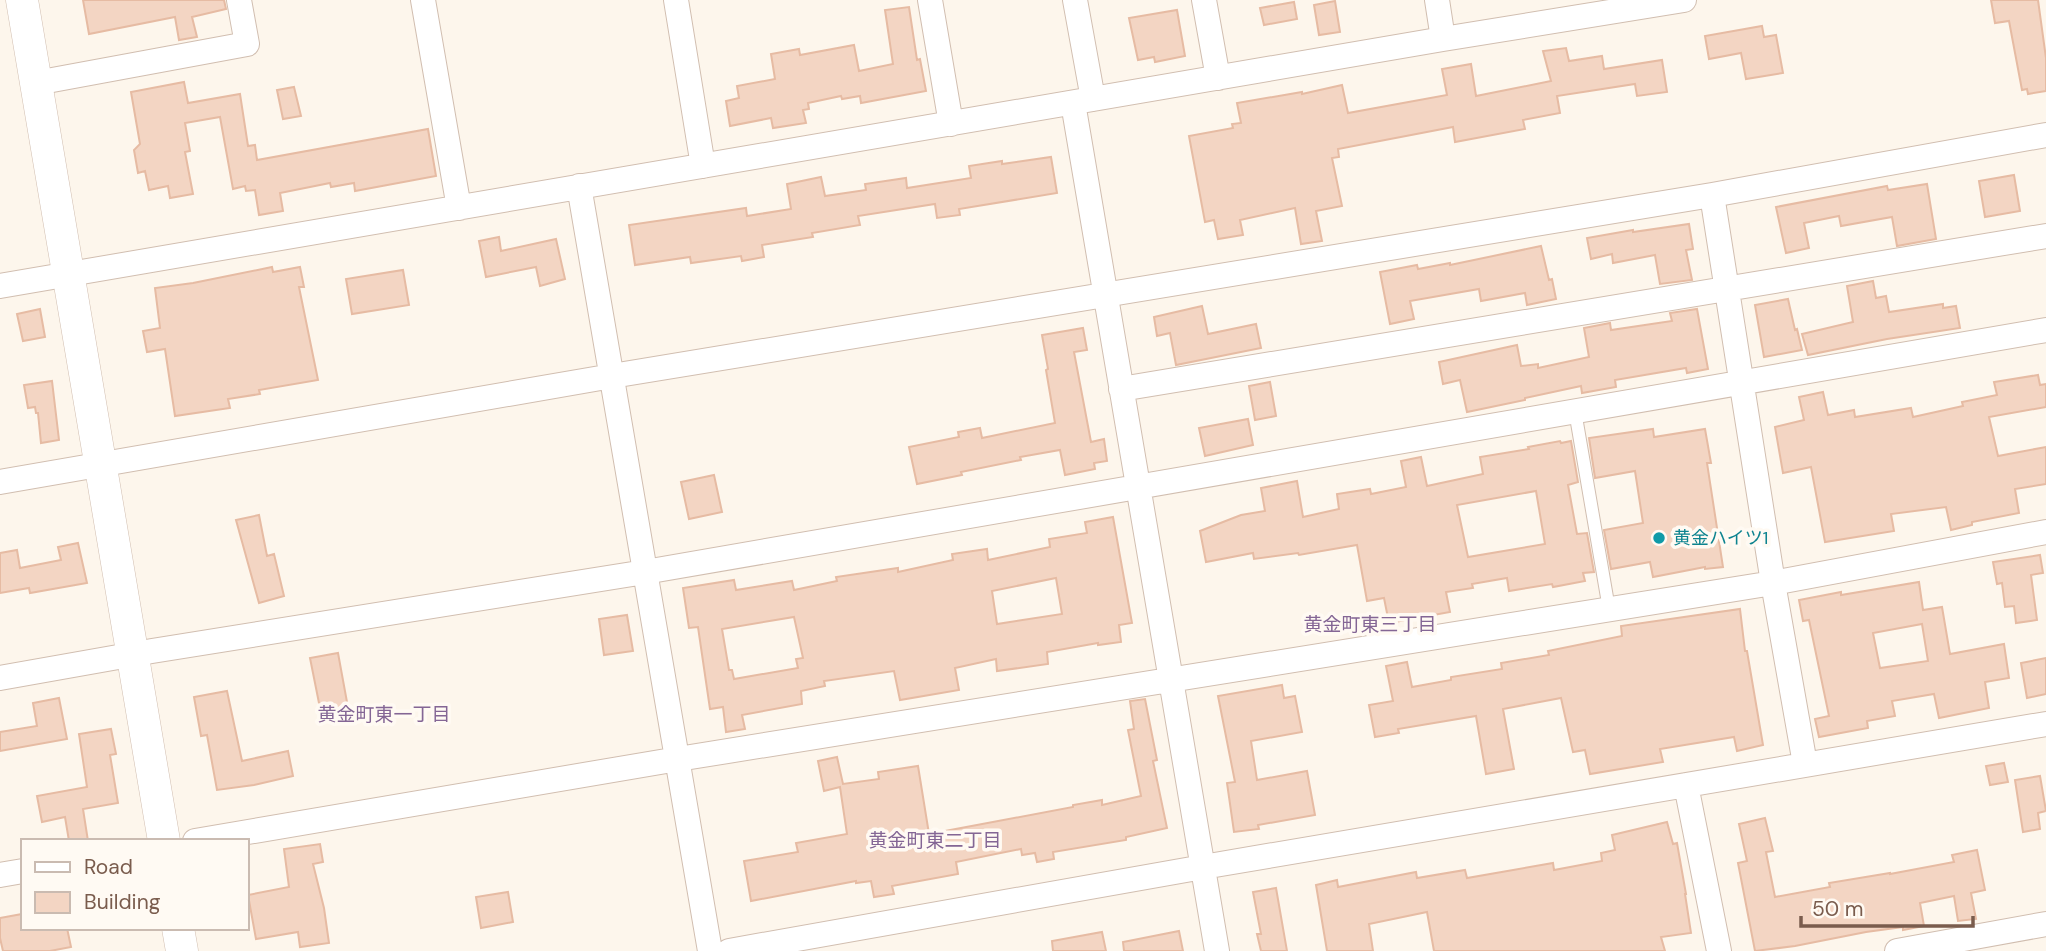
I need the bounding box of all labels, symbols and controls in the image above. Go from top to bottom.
place label: 黄金ハイツ1 [1673,526,1768,550]
marker: 黄金ハイツ1 [1651,530,1667,546]
district label: 黄金町東三丁目 [1303,612,1437,637]
district label: 黄金町東一丁目 [317,702,451,727]
district label: 黄金町東二丁目 [868,828,1002,853]
legend [21,839,248,930]
text: Road [84,853,133,881]
scale bar [1801,884,1972,928]
text: Building [84,888,161,916]
text: 50 m [1812,895,1863,923]

